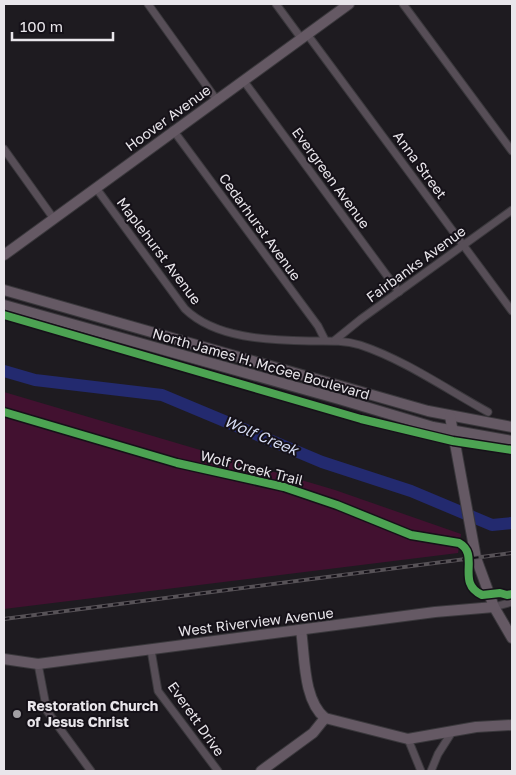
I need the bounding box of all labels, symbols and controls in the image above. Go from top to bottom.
scale bar [12,10,114,42]
text: 100 m [20,17,63,35]
street label: Hoover Avenue [122,81,214,154]
street label: Evergreen Avenue [289,124,374,232]
street label: Anna Street [390,128,451,202]
street label: Cedarhurst Avenue [216,170,305,284]
street label: Maplehurst Avenue [114,194,205,308]
street label: Fairbanks Avenue [363,222,469,305]
street label: North James H. McGee Boulevard [151,324,372,403]
water label: Wolf Creek [222,411,302,459]
street label: Wolf Creek Trail [199,447,305,489]
street label: West Riverview Avenue [177,604,334,639]
street label: Everett Drive [165,678,228,759]
place label: Restoration Church of Jesus Christ [27,697,158,730]
marker: Restoration Church of Jesus Christ [11,708,23,720]

